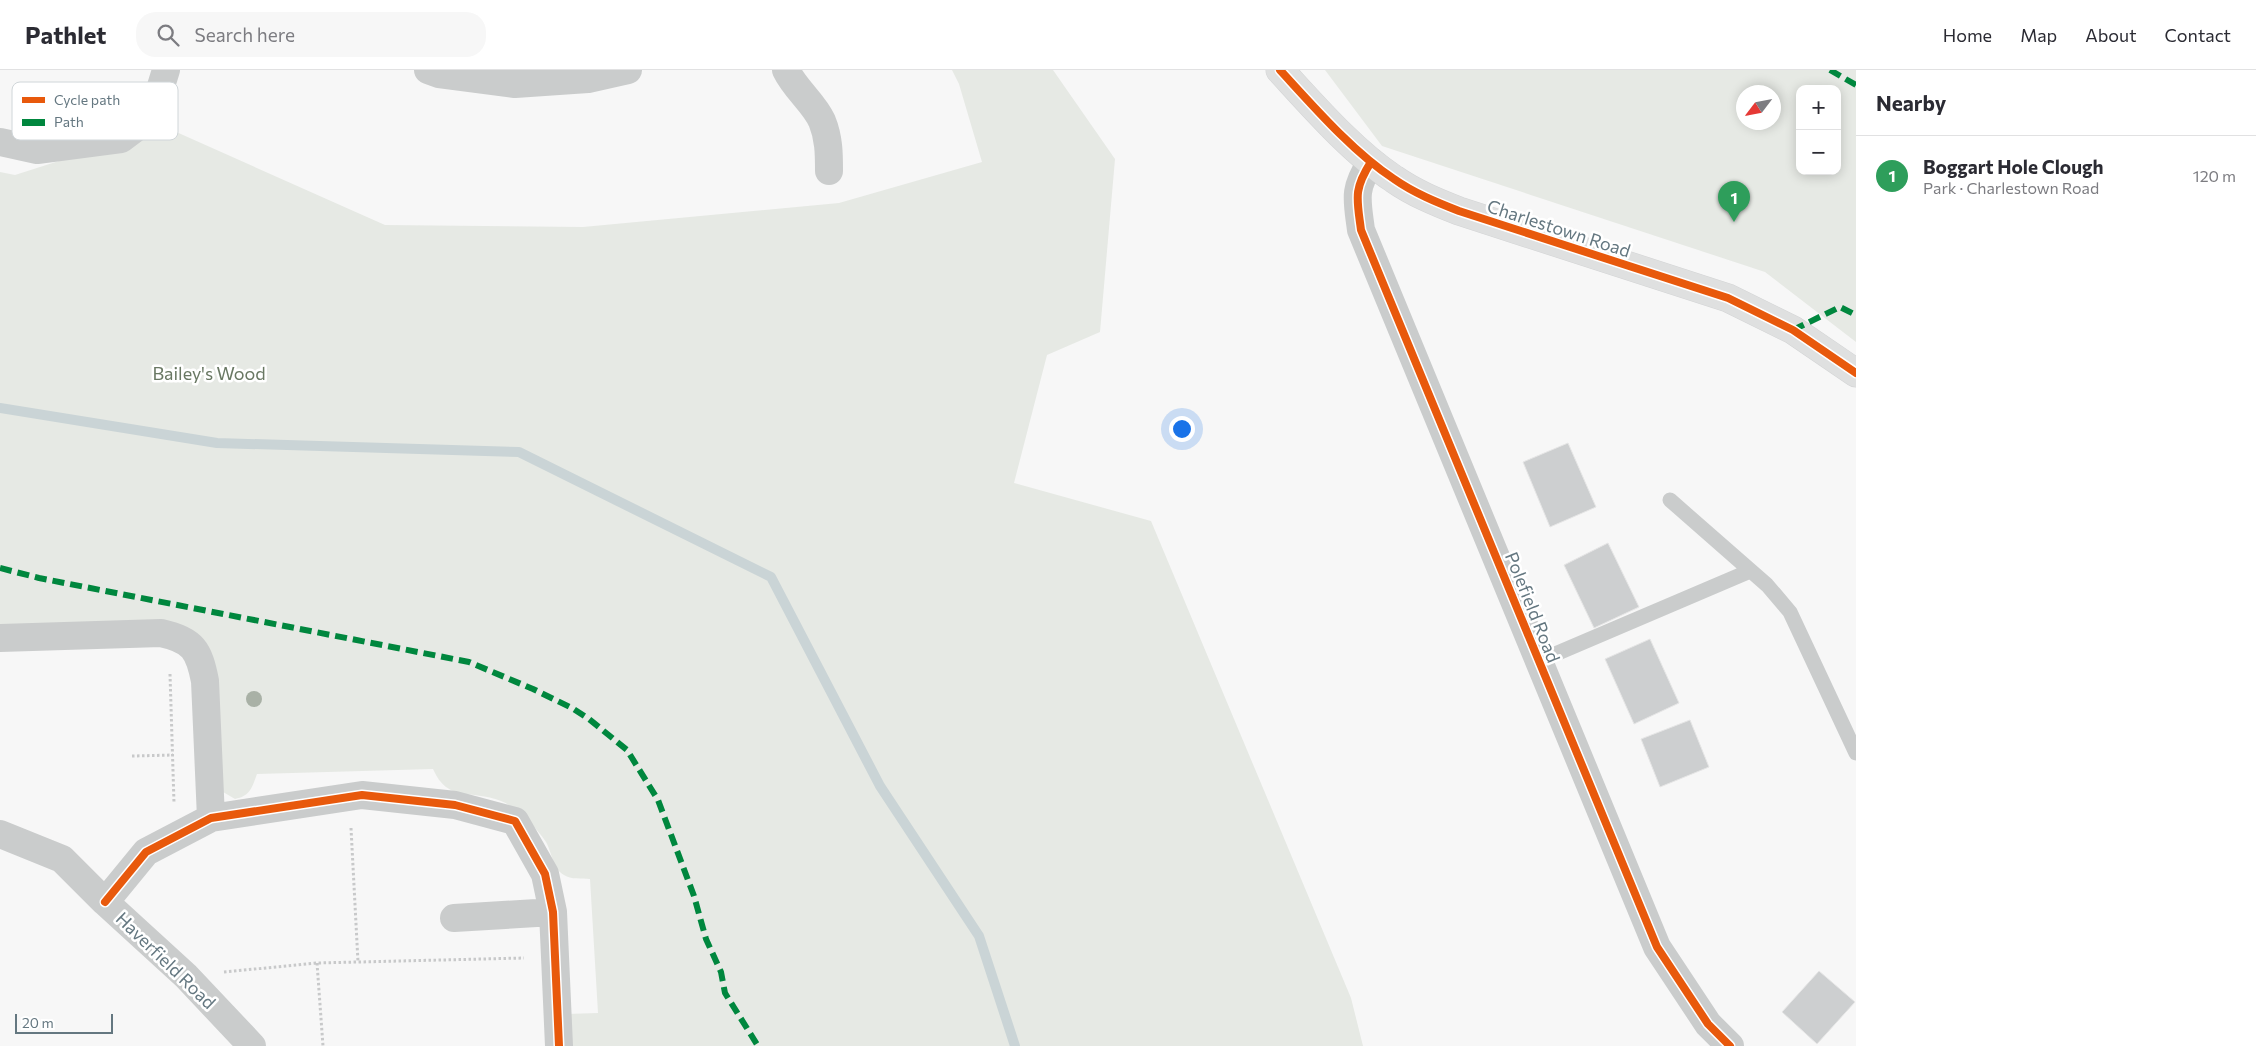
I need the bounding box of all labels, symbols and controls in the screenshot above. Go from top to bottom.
search box [136,12,486,57]
text: Pathlet [25,20,106,49]
icon: search [154,21,182,49]
text: Search here [194,23,295,46]
text: Home [1943,24,1992,46]
text: Map [2020,24,2057,46]
text: About [2085,24,2137,46]
text: Contact [2165,24,2231,46]
legend [12,82,178,140]
north arrow [1736,85,1781,130]
map controls [1796,85,1841,175]
button: + [1796,85,1841,130]
text: Nearby [1876,90,1946,115]
text: Cycle path [54,91,120,108]
text: Path [54,113,84,130]
button: − [1796,130,1841,175]
text: Boggart Hole Clough [1923,155,2103,178]
text: 1 [1888,166,1896,185]
text: 120 m [2193,166,2236,185]
text: Park · Charlestown Road [1923,178,2099,197]
pin: 1 [1718,181,1750,222]
street label: Charlestown Road [1485,194,1633,262]
park label: Bailey's Wood [152,362,266,384]
your location [1169,416,1195,442]
street label: Polefield Road [1501,548,1565,666]
street label: Haverfield Road [112,907,220,1013]
scale bar [15,1011,112,1034]
text: 20 m [22,1014,54,1031]

